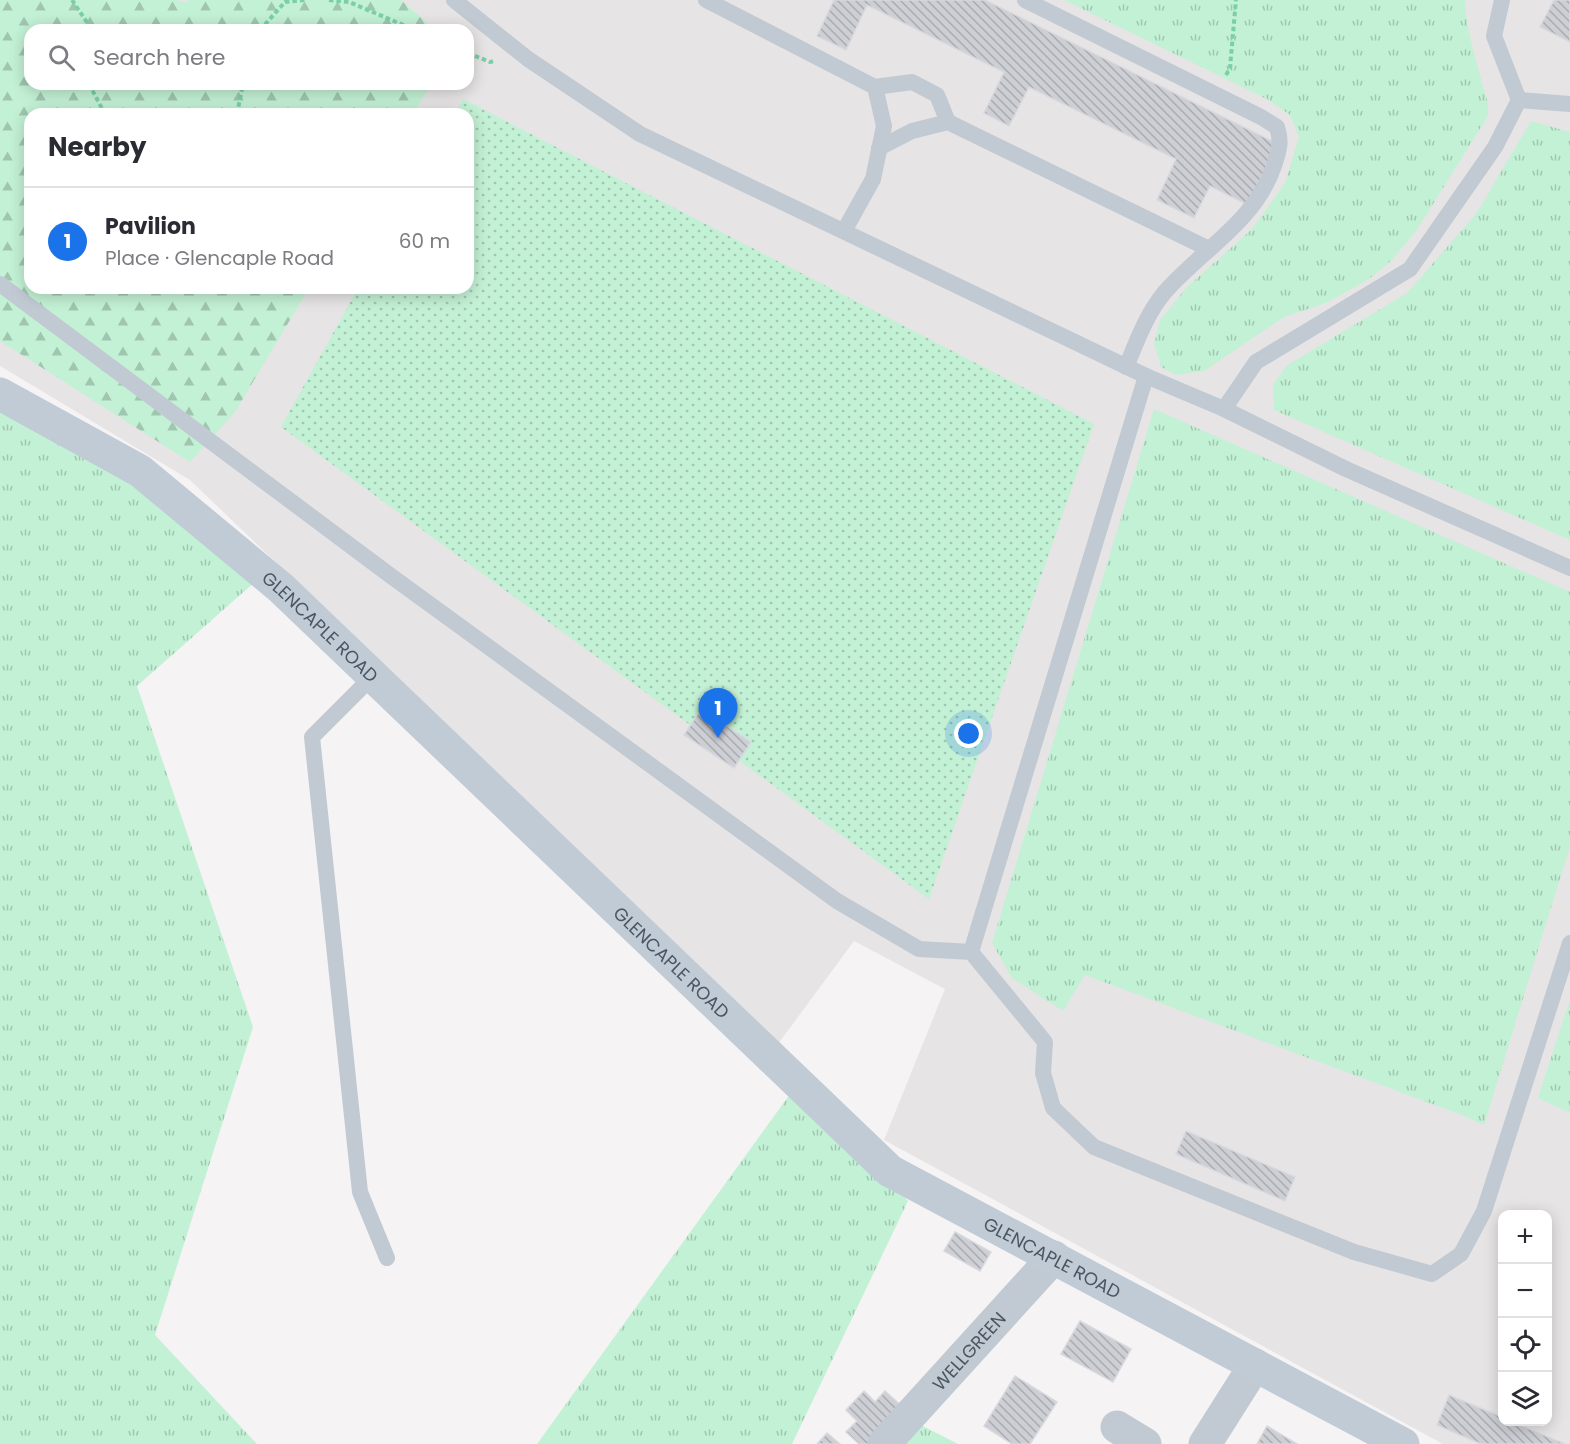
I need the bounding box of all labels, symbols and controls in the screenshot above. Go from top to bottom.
search box [24,24,474,90]
icon: search [45,41,78,74]
text: Search here [93,42,226,73]
text: Nearby [48,129,146,165]
text: Pavilion [105,211,196,242]
text: 1 [64,227,71,255]
text: 60 m [399,227,450,255]
text: Place · Glencaple Road [105,244,334,272]
street label: GLENCAPLE ROAD [257,565,384,688]
pin: 1 [698,688,738,738]
your location [954,719,983,748]
street label: GLENCAPLE ROAD [608,901,735,1024]
map controls [1498,1210,1552,1426]
button: + [1498,1210,1552,1264]
street label: GLENCAPLE ROAD [979,1211,1125,1304]
button: − [1498,1264,1552,1318]
street label: WELLGREEN [926,1306,1011,1396]
button: locate [1498,1318,1552,1372]
button: layers [1498,1372,1552,1426]

